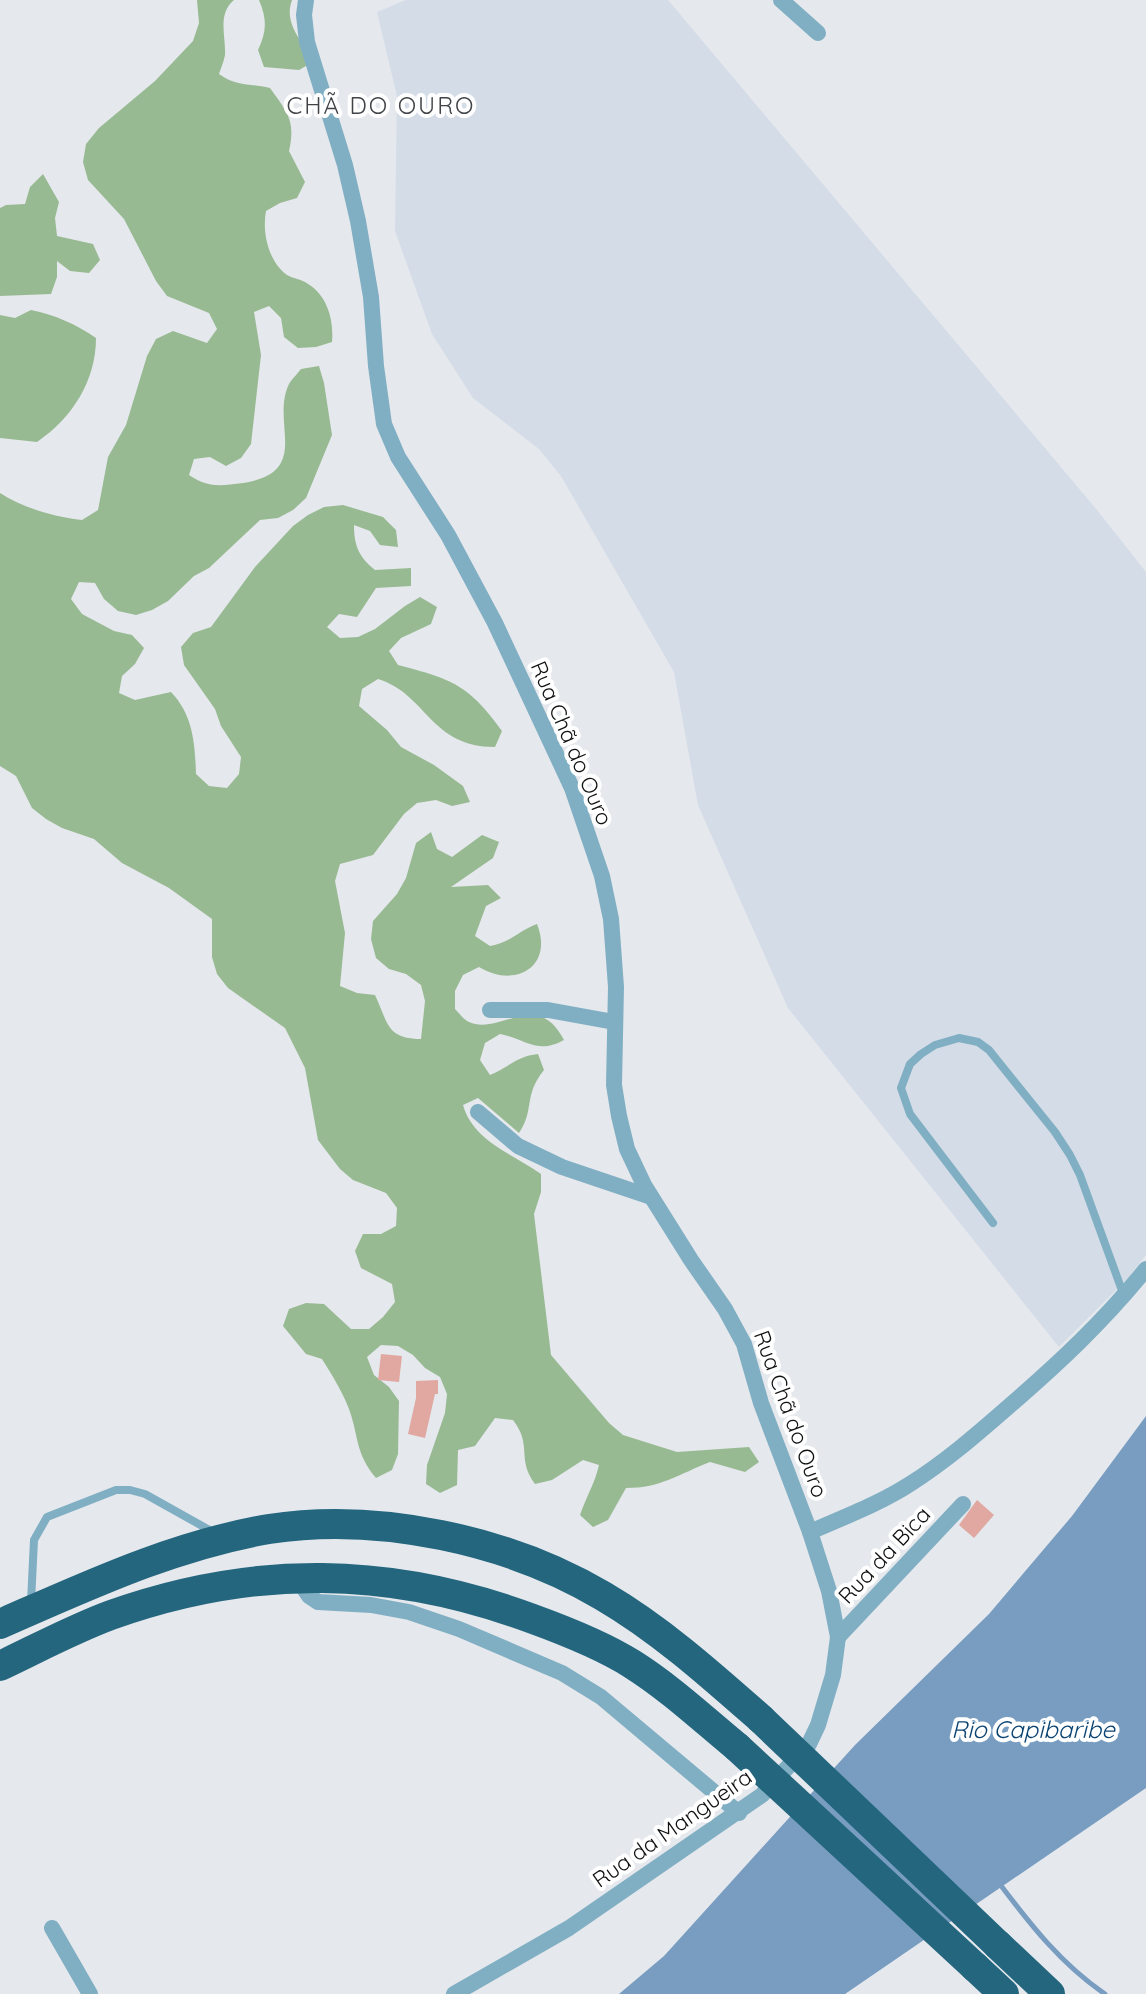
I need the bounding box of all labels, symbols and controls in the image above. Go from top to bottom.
district label: CHÃ DO OURO [287,90,475,120]
street label: Rua Chã do Ouro [525,657,619,829]
street label: Rua Chã do Ouro [748,1327,834,1501]
street label: Rua da Bica [832,1501,936,1609]
water label: Rio Capibaribe [951,1714,1116,1744]
street label: Rua da Mangueira [587,1763,757,1893]

